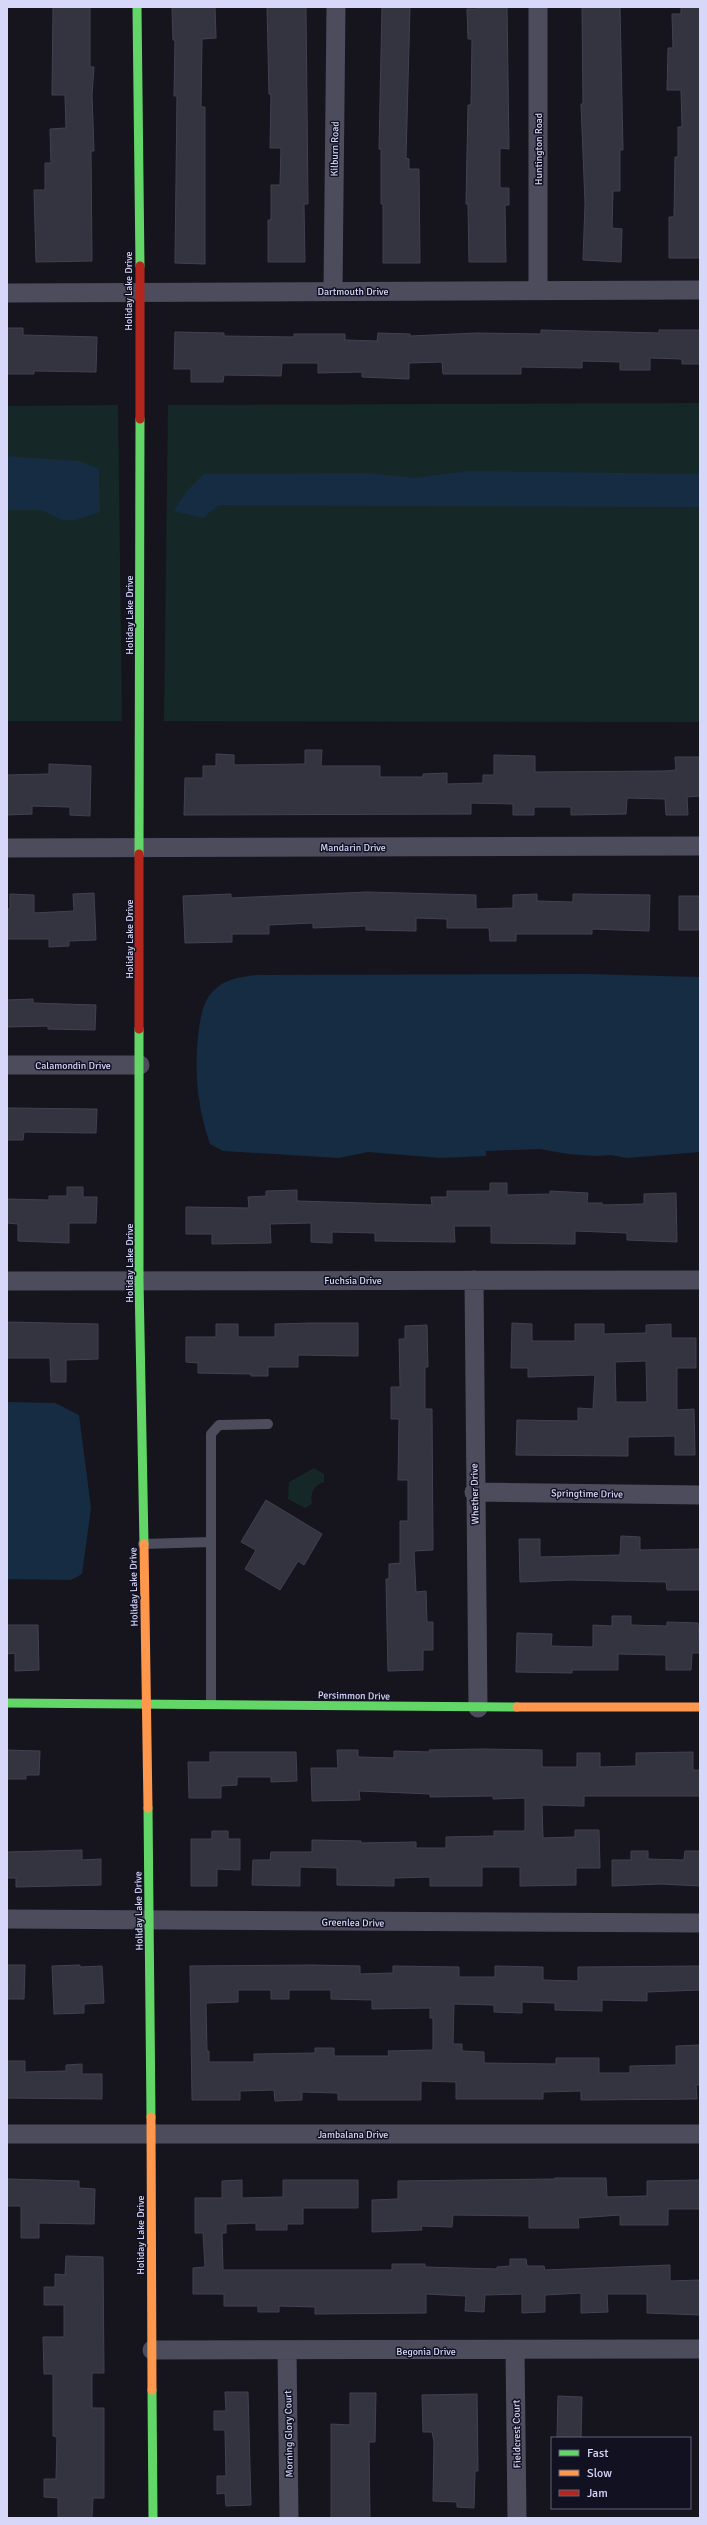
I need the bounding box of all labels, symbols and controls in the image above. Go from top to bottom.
street label: Huntington Road [533,113,545,185]
street label: Kilburn Road [329,121,341,177]
street label: Holiday Lake Drive [123,251,135,331]
street label: Dartmouth Drive [318,286,389,298]
street label: Holiday Lake Drive [124,575,136,655]
street label: Mandarin Drive [320,842,386,854]
street label: Holiday Lake Drive [124,899,136,979]
street label: Calamondin Drive [35,1060,111,1072]
street label: Holiday Lake Drive [124,1223,136,1303]
street label: Fuchsia Drive [324,1275,382,1287]
street label: Whether Drive [468,1463,482,1525]
street label: Springtime Drive [551,1487,623,1501]
street label: Holiday Lake Drive [127,1547,141,1627]
street label: Persimmon Drive [318,1689,390,1703]
street label: Holiday Lake Drive [132,1871,146,1951]
street label: Greenlea Drive [321,1916,385,1930]
street label: Jambalana Drive [318,2129,388,2141]
street label: Holiday Lake Drive [135,2195,147,2275]
street label: Begonia Drive [396,2346,456,2358]
street label: Morning Glory Court [282,2390,296,2478]
street label: Fieldcrest Court [510,2399,524,2468]
legend [551,2437,691,2509]
text: Fast [587,2446,608,2461]
text: Slow [587,2466,612,2481]
text: Jam [587,2486,608,2501]

